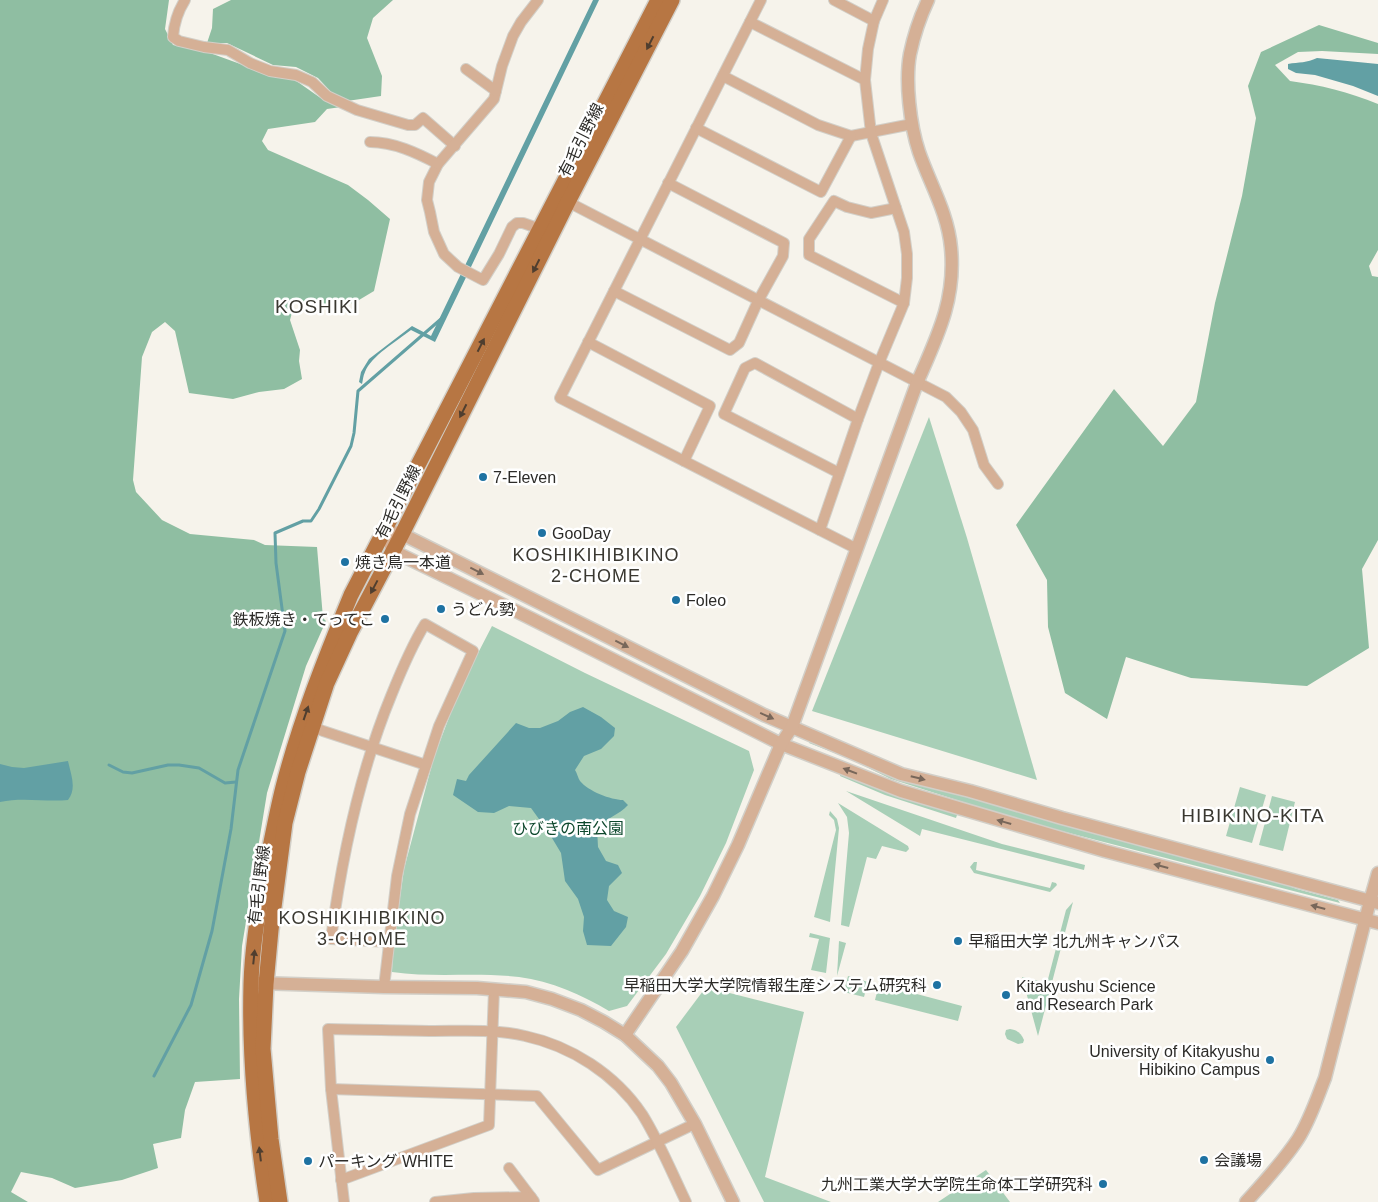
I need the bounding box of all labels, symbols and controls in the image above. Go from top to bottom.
one-way arrow [646,36,654,51]
street label: 有毛引野線 [555,100,607,180]
one-way arrow [532,259,540,273]
district label: KOSHIKI [275,296,359,317]
one-way arrow [477,338,485,353]
one-way arrow [459,404,467,418]
street label: 有毛引野線 [372,462,424,542]
place label: 7-Eleven [493,469,556,486]
marker: 7-Eleven [477,471,489,483]
place label: GooDay [552,525,611,542]
marker: GooDay [536,527,548,539]
district label: KOSHIKIHIBIKINO 2-CHOME [512,545,680,586]
place label: 焼き鳥一本道 [355,554,451,571]
marker: 焼き鳥一本道 [339,556,351,568]
one-way arrow [469,567,484,576]
one-way arrow [370,580,378,595]
place label: Foleo [686,592,726,609]
marker: Foleo [670,594,682,606]
place label: うどん勢 [451,601,515,618]
marker: うどん勢 [435,603,447,615]
place label: 鉄板焼き・てってこ [233,611,375,628]
marker: 鉄板焼き・てってこ [379,613,391,625]
one-way arrow [615,640,629,648]
one-way arrow [302,705,310,720]
one-way arrow [760,712,775,721]
one-way arrow [842,767,857,775]
one-way arrow [910,774,925,782]
district label: HIBIKINO-KITA [1181,805,1325,826]
one-way arrow [997,818,1012,826]
park label: ひびきの南公園 [512,820,624,837]
street label: 有毛引野線 [246,844,272,926]
one-way arrow [1153,862,1168,870]
one-way arrow [1311,903,1326,911]
district label: KOSHIKIHIBIKINO 3-CHOME [278,908,446,949]
place label: 早稲田大学 北九州キャンパス [968,933,1180,950]
marker: 早稲田大学 北九州キャンパス [952,935,964,947]
one-way arrow [250,948,258,964]
place label: 早稲田大学大学院情報生産システム研究科 [623,977,927,994]
place label: Kitakyushu Science and Research Park [1016,978,1156,1013]
marker: 早稲田大学大学院情報生産システム研究科 [931,979,943,991]
marker: Kitakyushu Science and Research Park [1000,989,1012,1001]
place label: University of Kitakyushu Hibikino Campus [1089,1043,1260,1078]
marker: University of Kitakyushu Hibikino Campus [1264,1054,1276,1066]
one-way arrow [256,1145,264,1161]
place label: 会議場 [1214,1152,1262,1169]
place label: パーキング WHITE [318,1153,454,1170]
marker: 会議場 [1198,1154,1210,1166]
marker: パーキング WHITE [302,1155,314,1167]
place label: 九州工業大学大学院生命体工学研究科 [821,1176,1093,1193]
marker: 九州工業大学大学院生命体工学研究科 [1097,1178,1109,1190]

